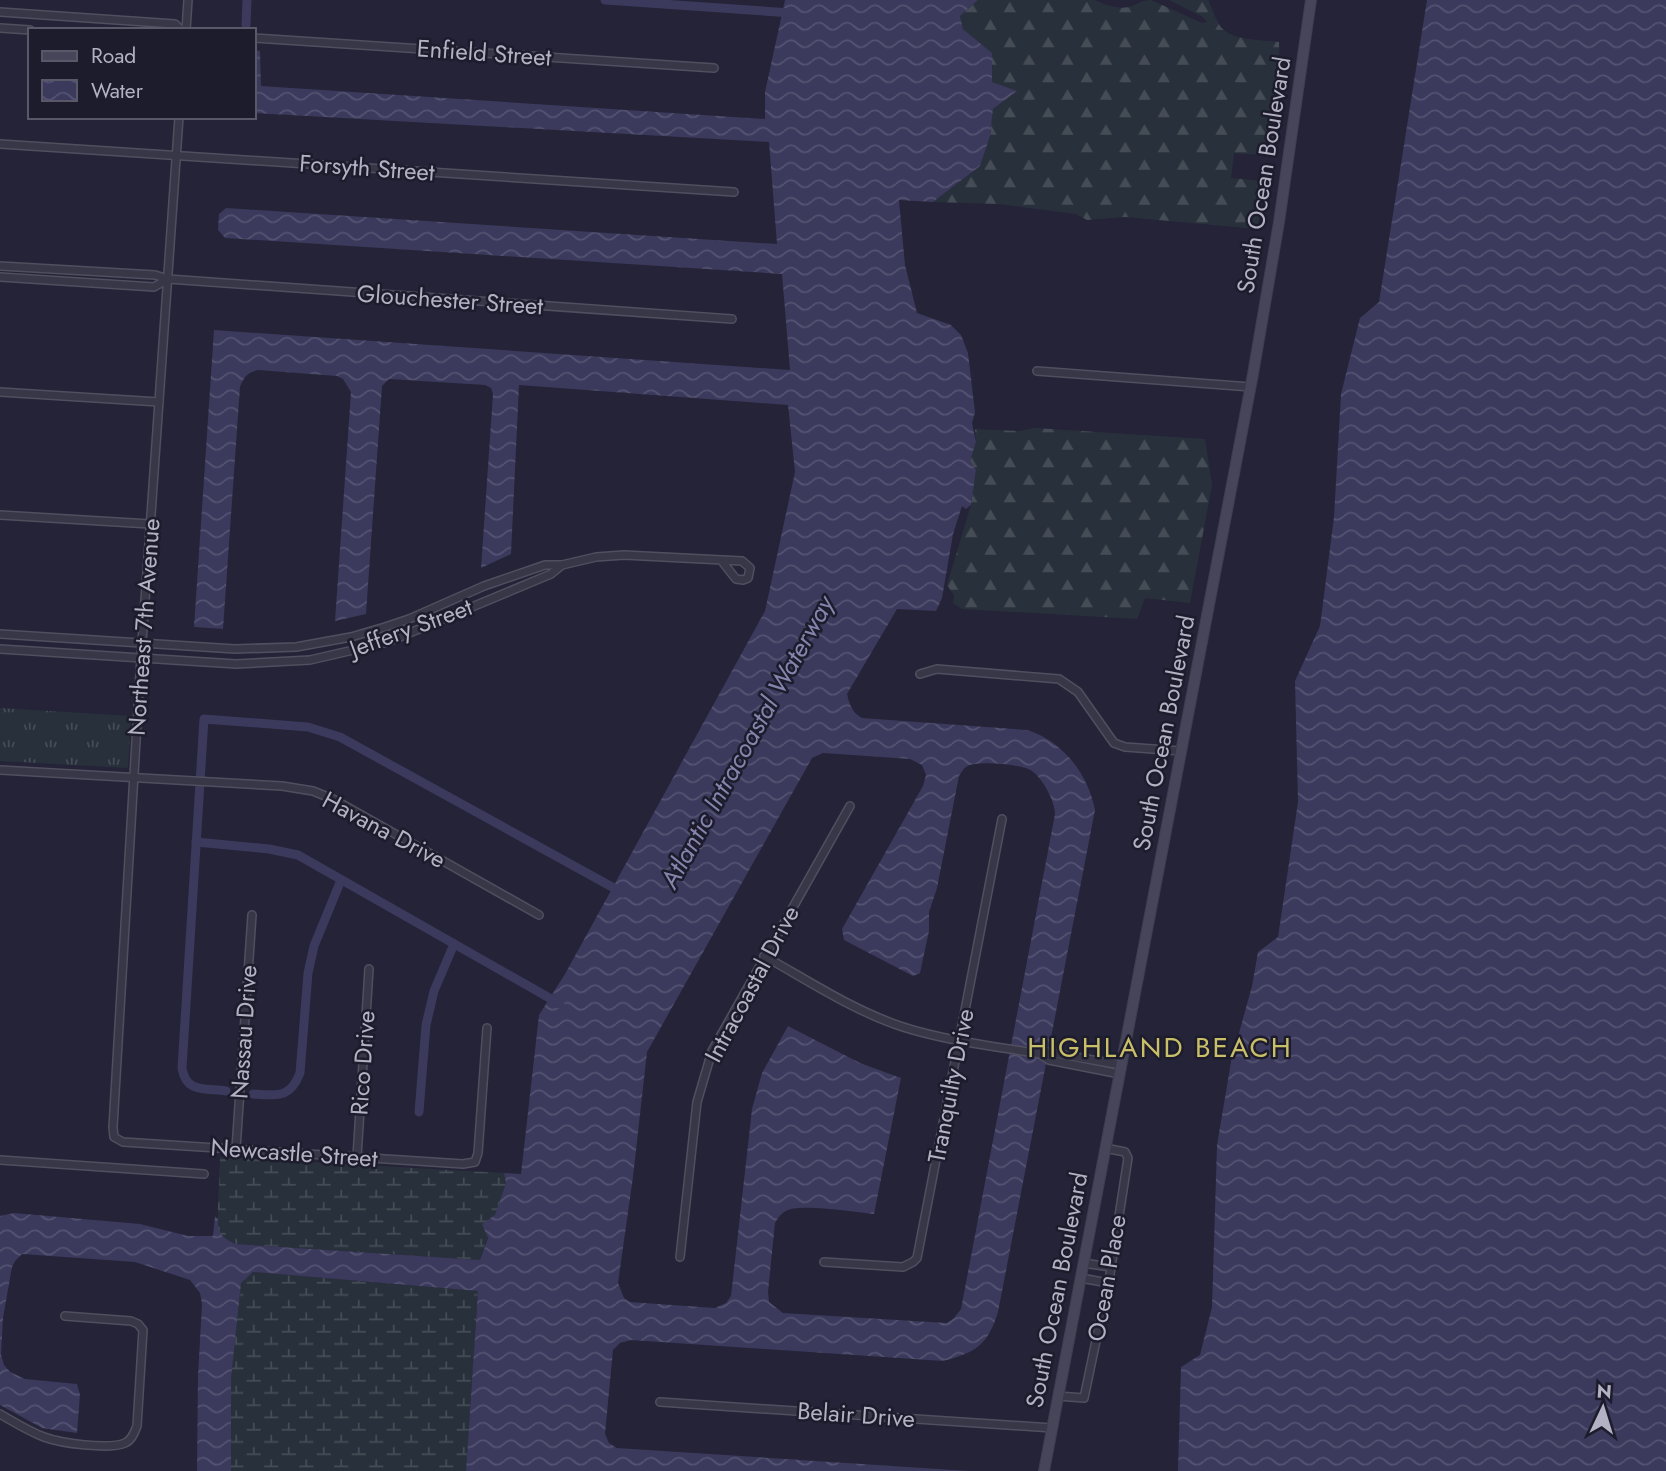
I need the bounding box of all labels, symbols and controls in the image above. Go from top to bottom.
legend [28,28,256,119]
street label: Enfield Street [416,30,553,75]
text: Road [91,41,136,71]
street label: South Ocean Boulevard [1228,54,1299,296]
text: Water [91,76,144,106]
street label: Forsyth Street [298,145,436,190]
street label: Glouchester Street [356,276,545,323]
street label: Northeast 7th Avenue [118,517,169,737]
water label: Atlantic Intracoastal Waterway [650,587,844,896]
street label: Jeffery Street [342,589,477,667]
street label: South Ocean Boulevard [1124,612,1204,854]
street label: Havana Drive [316,782,452,877]
street label: Intracoastal Drive [695,899,808,1068]
street label: Nassau Drive [221,964,266,1100]
street label: Tranquilty Drive [918,1006,983,1166]
street label: Rico Drive [341,1009,384,1116]
district label: HIGHLAND BEACH [1027,1027,1293,1068]
street label: Newcastle Street [209,1129,379,1176]
street label: South Ocean Boulevard [1017,1169,1097,1411]
street label: Ocean Place [1078,1212,1135,1344]
north arrow [1568,1373,1638,1443]
text: N [1596,1378,1613,1406]
street label: Belair Drive [796,1393,916,1436]

